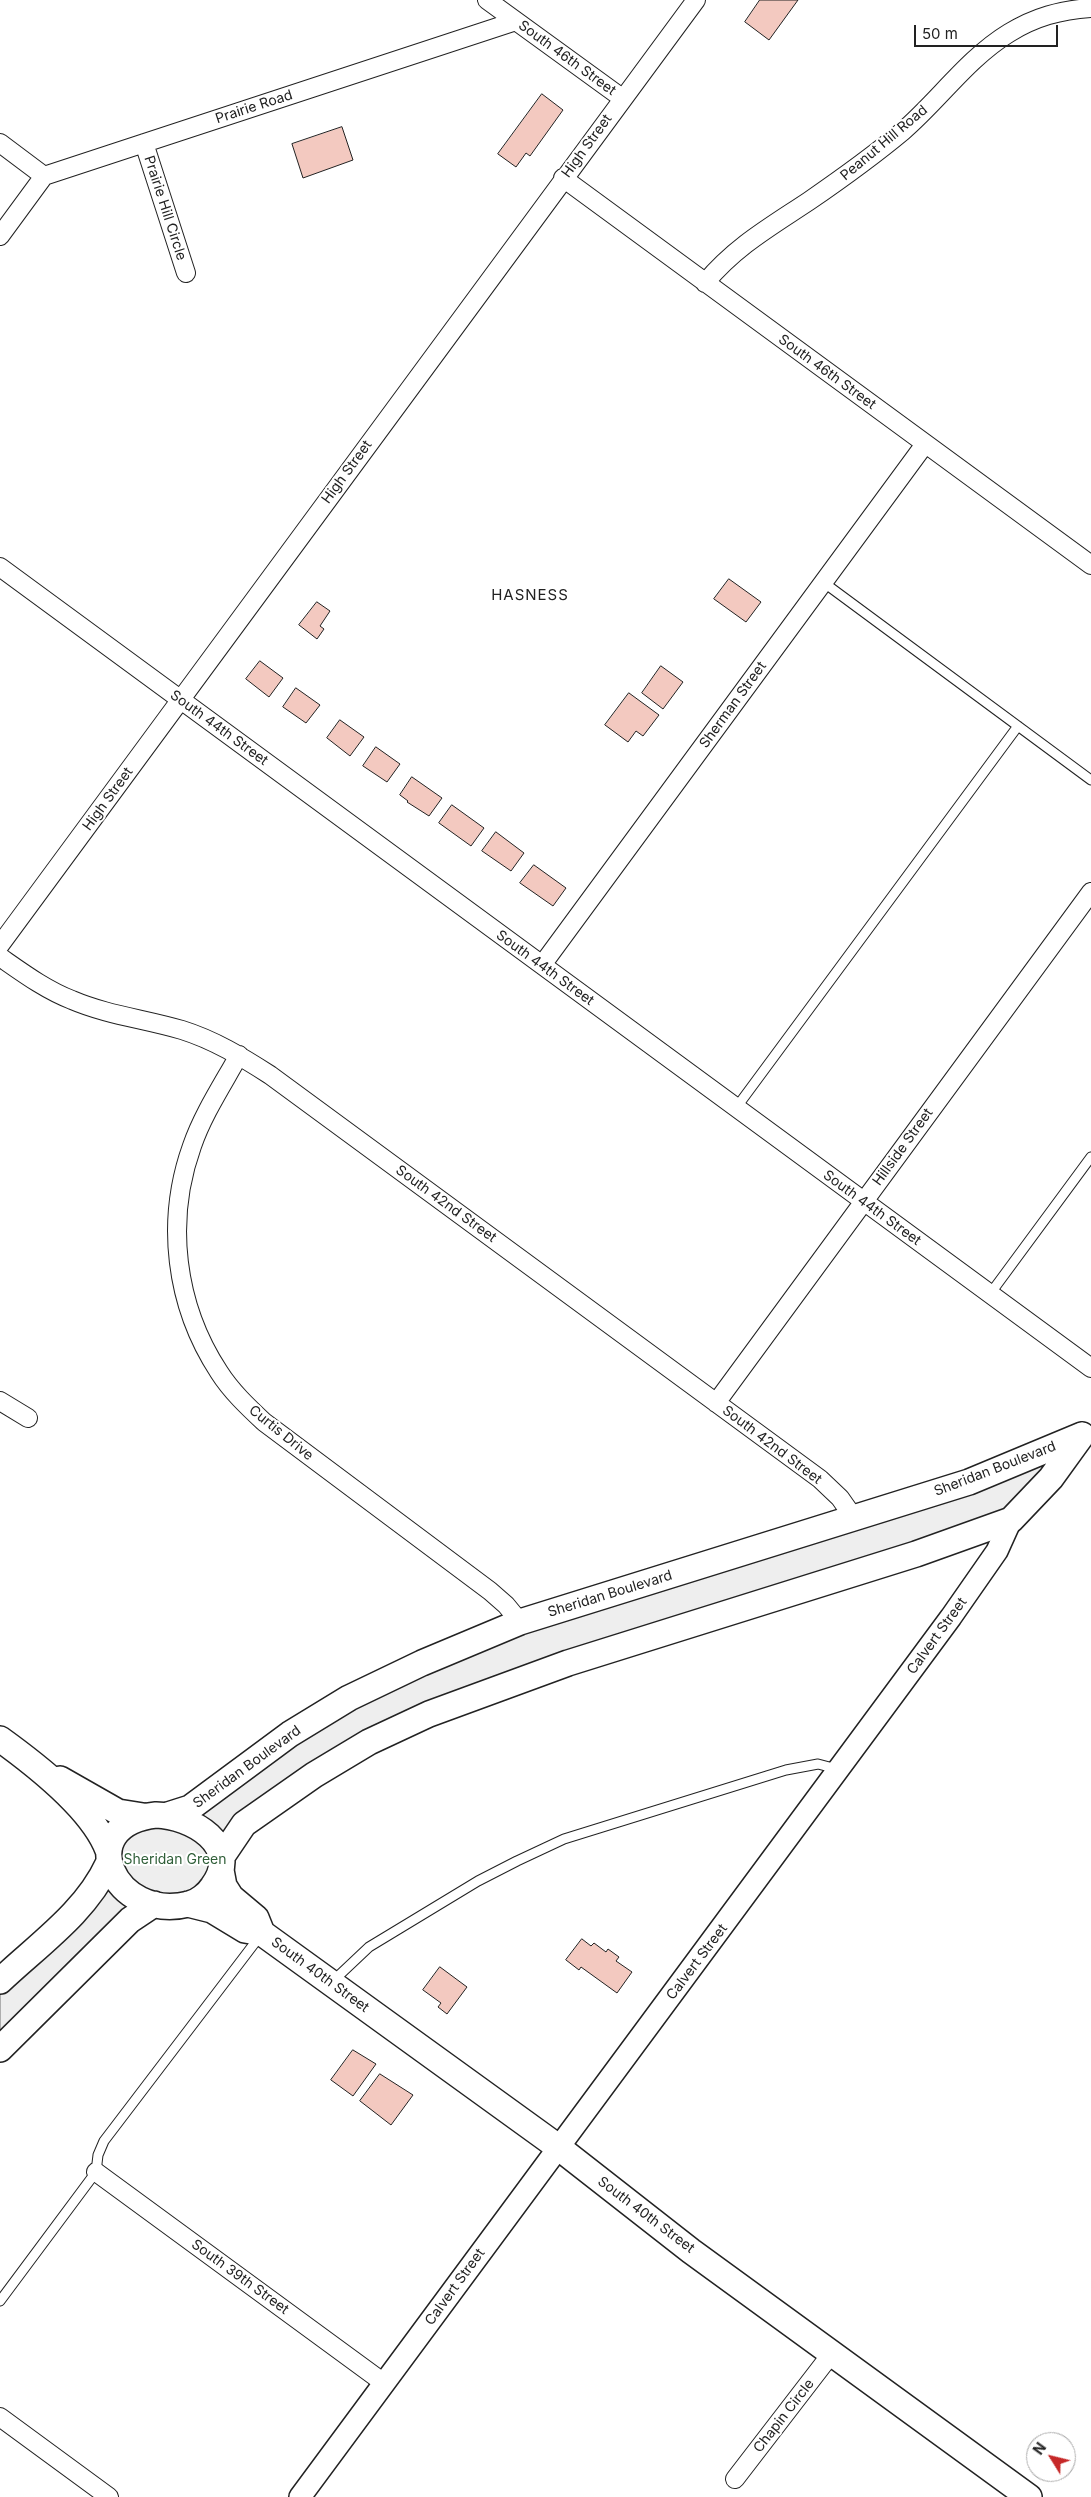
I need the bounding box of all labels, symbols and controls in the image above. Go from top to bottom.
scale bar [916,15,1060,47]
street label: South 46th Street [515,17,619,99]
text: 50 m [922,24,958,43]
street label: Prairie Road [213,87,295,127]
street label: Peanut Hill Road [837,102,931,184]
street label: High Street [558,111,616,181]
street label: Prairie Hill Circle [140,153,190,263]
street label: South 46th Street [775,331,879,413]
street label: High Street [318,437,376,507]
district label: HASNESS [490,586,570,604]
street label: Sherman Street [696,658,770,752]
street label: South 44th Street [167,687,271,769]
street label: High Street [79,764,137,834]
street label: South 44th Street [493,927,597,1009]
street label: Hillside Street [869,1105,937,1189]
street label: South 42nd Street [392,1162,500,1246]
street label: South 44th Street [820,1167,924,1249]
street label: Curtis Drive [245,1402,317,1464]
street label: South 42nd Street [719,1402,825,1488]
street label: Sheridan Boulevard [932,1438,1058,1500]
street label: Sheridan Boulevard [546,1567,674,1621]
street label: Calvert Street [904,1594,970,1678]
street label: Sheridan Boulevard [190,1722,304,1812]
park label: Sheridan Green [123,1852,227,1868]
street label: Calvert Street [663,1921,731,2003]
street label: South 40th Street [268,1934,372,2016]
street label: South 40th Street [594,2173,698,2257]
street label: South 39th Street [188,2236,292,2318]
street label: Calvert Street [422,2245,488,2329]
street label: Chapin Circle [750,2376,818,2456]
north arrow [1026,2432,1076,2482]
text: N [1029,2439,1049,2458]

